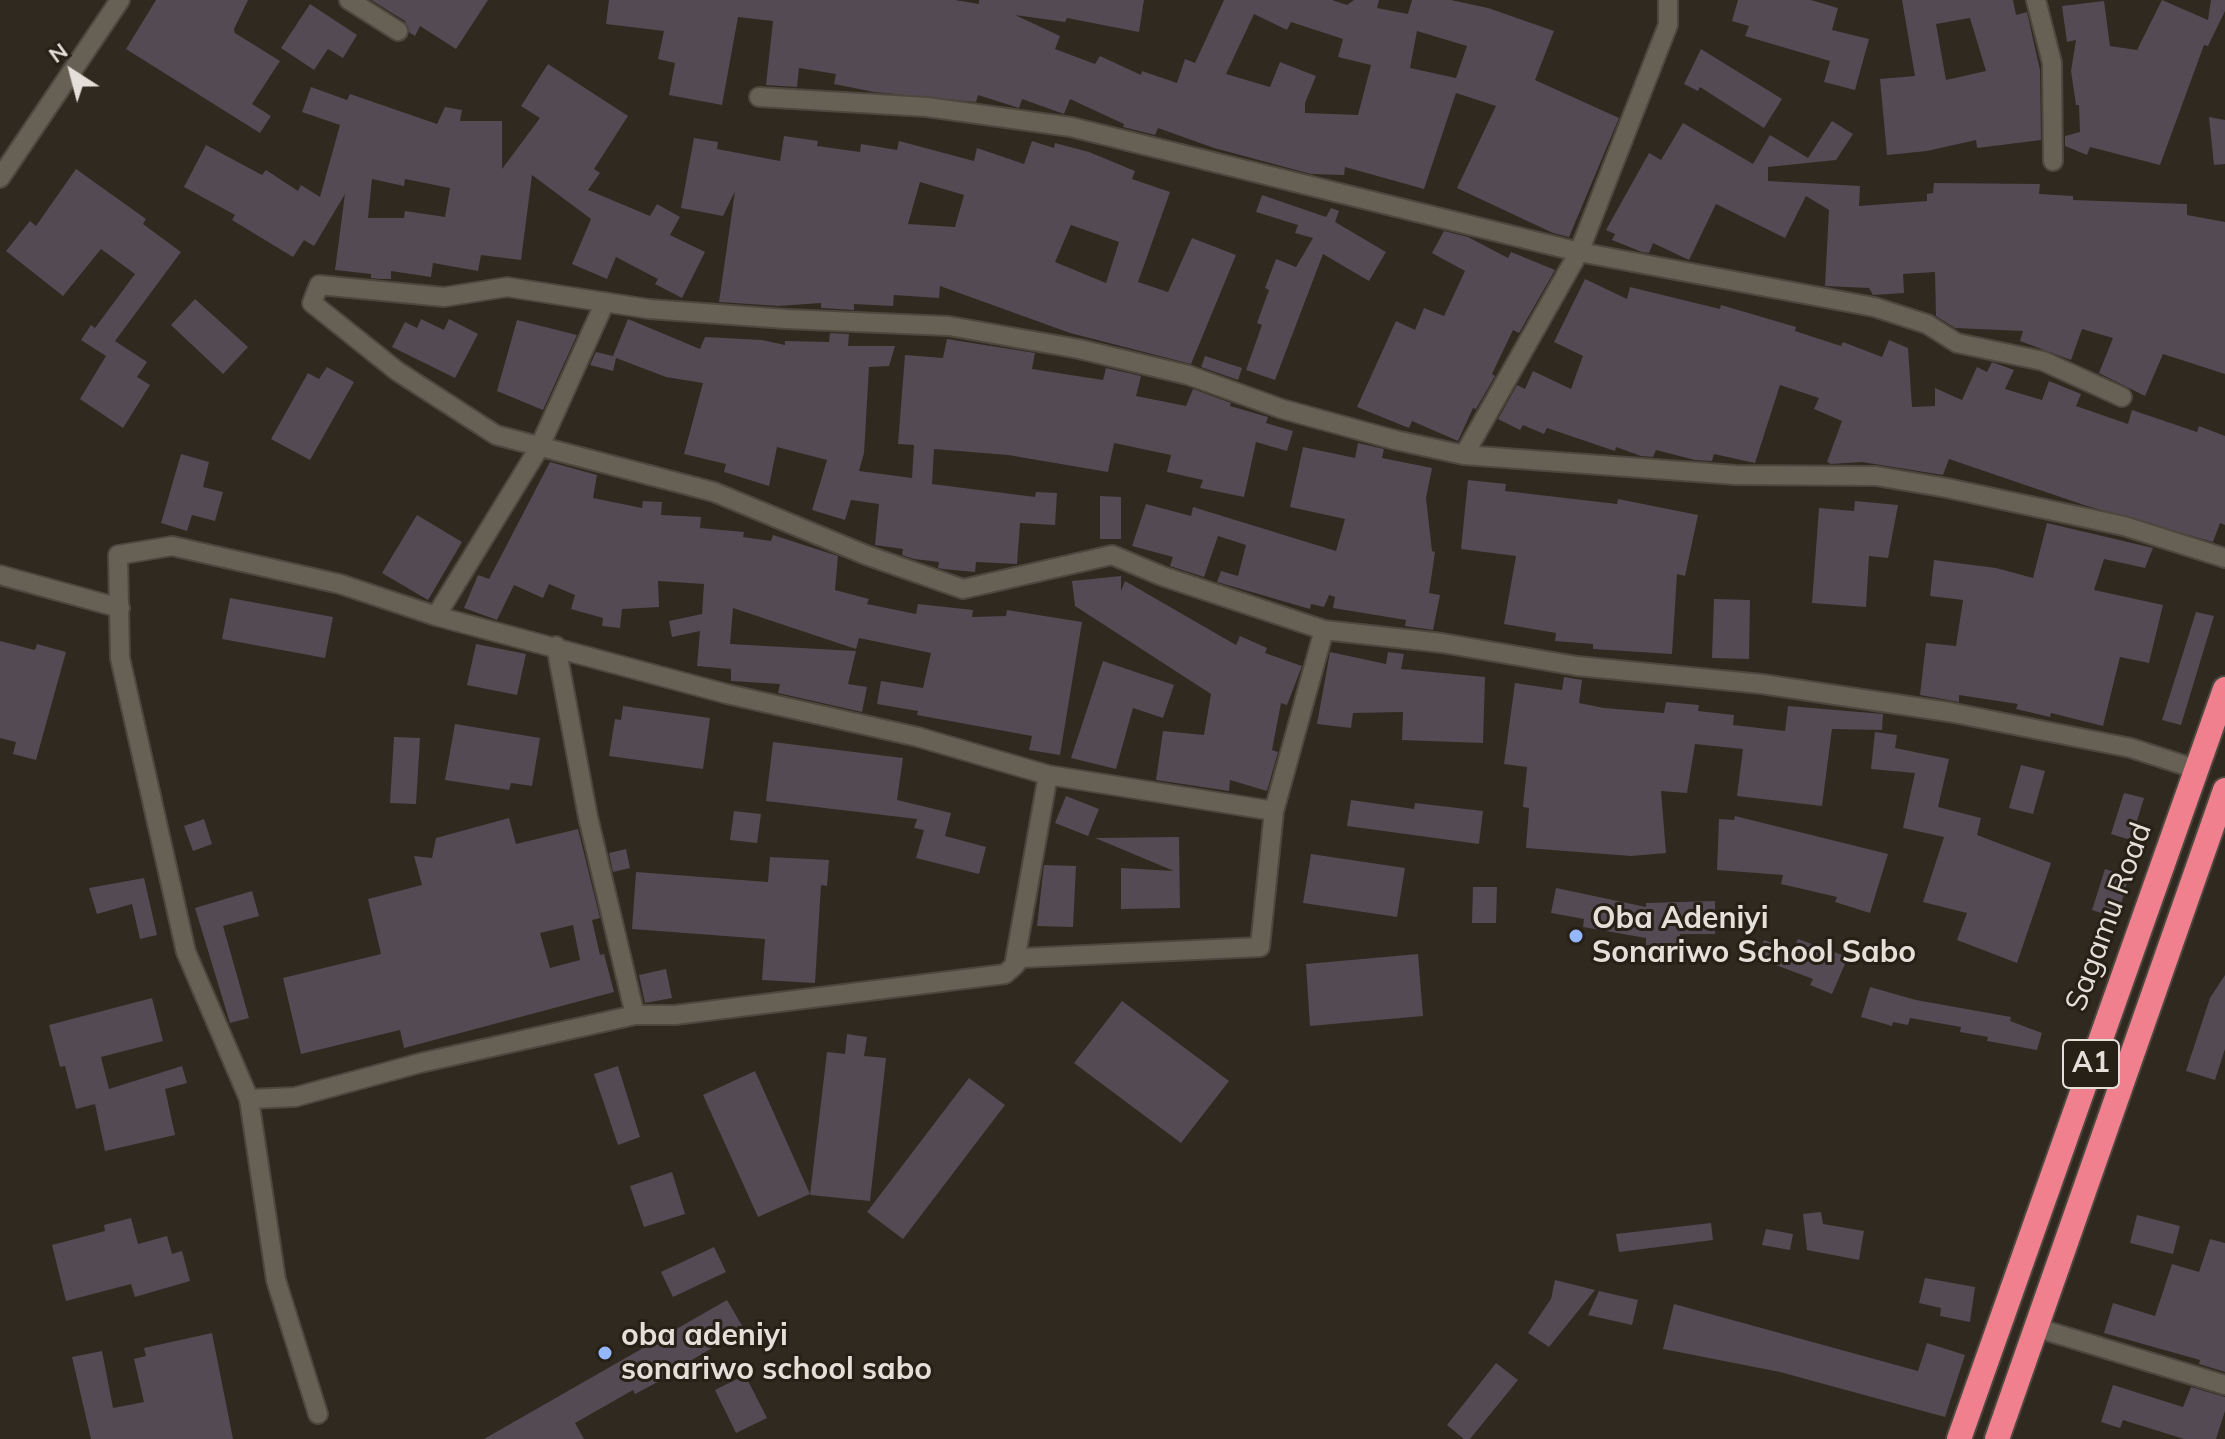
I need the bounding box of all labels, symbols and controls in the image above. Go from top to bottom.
north arrow [32,32,112,112]
text: N [43,36,73,69]
street label: Sagamu Road [2058,818,2160,1016]
place label: Oba Adeniyi Sonariwo School Sabo [1592,901,1916,972]
marker: Oba Adeniyi Sonariwo School Sabo [1567,927,1585,945]
road number: A1 [2063,1040,2119,1088]
place label: oba adeniyi sonariwo school sabo [621,1318,932,1388]
marker: oba adeniyi sonariwo school sabo [596,1344,614,1362]

